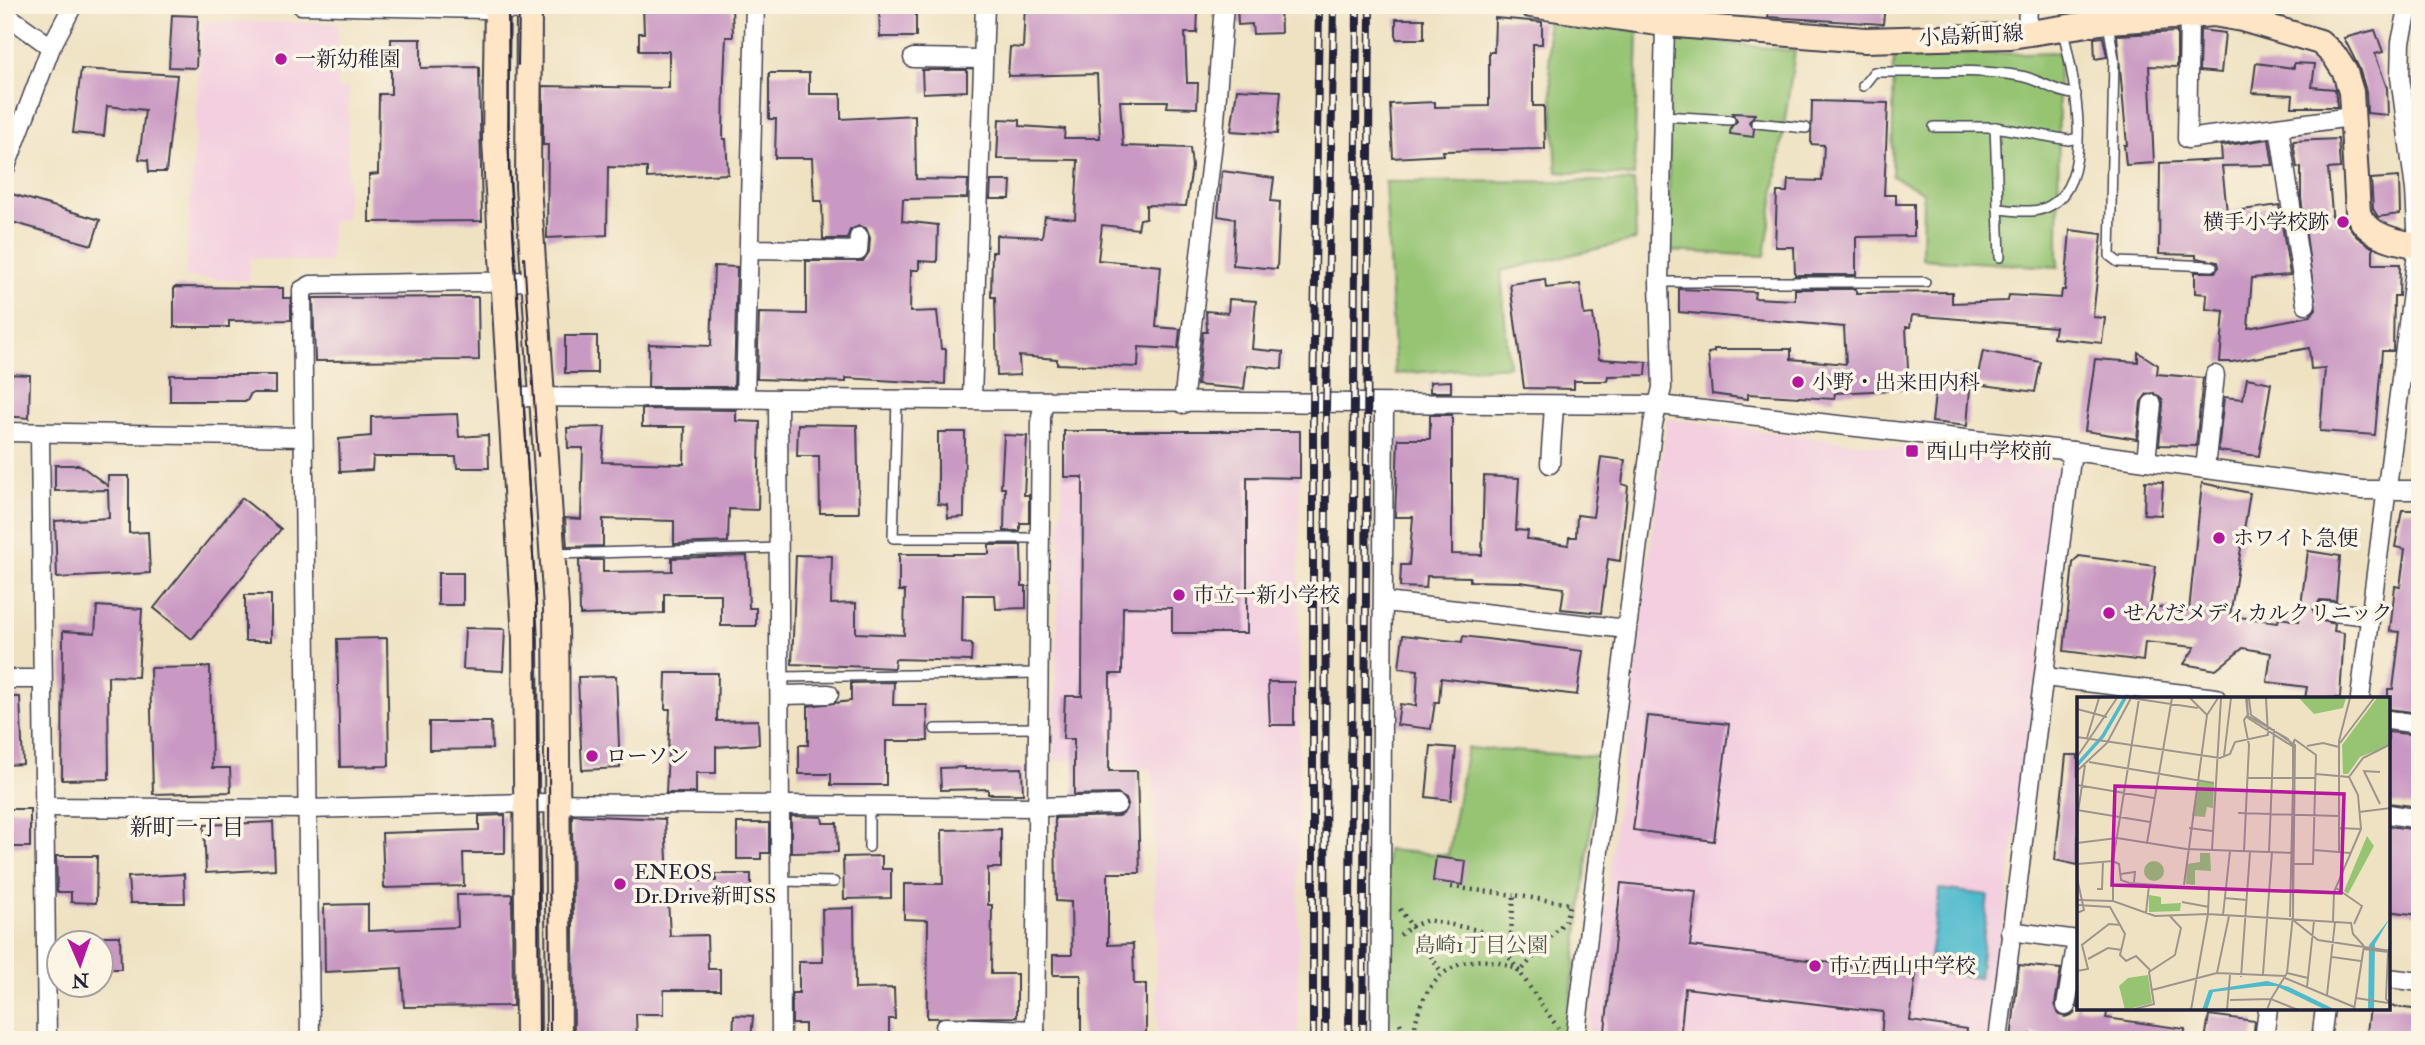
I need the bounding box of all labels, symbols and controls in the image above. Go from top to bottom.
street label: 小島新町線 [1918,20,2024,52]
place label: 一新幼稚園 [295,46,400,73]
marker: 一新幼稚園 [273,51,289,67]
place label: 横手小学校跡 [2203,209,2329,236]
marker: 横手小学校跡 [2335,214,2351,230]
place label: 小野・出来田内科 [1812,369,1980,396]
marker: 小野・出来田内科 [1790,374,1806,390]
place label: 西山中学校前 [1926,438,2052,465]
marker: 西山中学校前 [1904,443,1920,459]
place label: ホワイト急便 [2233,525,2358,552]
marker: ホワイト急便 [2211,530,2227,546]
place label: 市立一新小学校 [1193,582,1340,609]
marker: 市立一新小学校 [1171,587,1187,603]
place label: せんだメディカルクリニック [2123,600,2393,627]
marker: せんだメディカルクリニック [2101,605,2117,621]
inset map [2077,697,2390,1010]
place label: ローソン [606,743,689,770]
marker: ローソン [584,748,600,764]
district label: 新町一丁目 [130,813,245,842]
place label: ENEOS Dr.Drive新町SS [634,859,776,910]
marker: ENEOS Dr.Drive新町SS [612,876,628,892]
north arrow [46,930,116,1000]
park label: 島崎1丁目公園 [1414,932,1548,959]
place label: 市立西山中学校 [1829,953,1976,980]
marker: 市立西山中学校 [1807,958,1823,974]
text: N [71,968,90,992]

